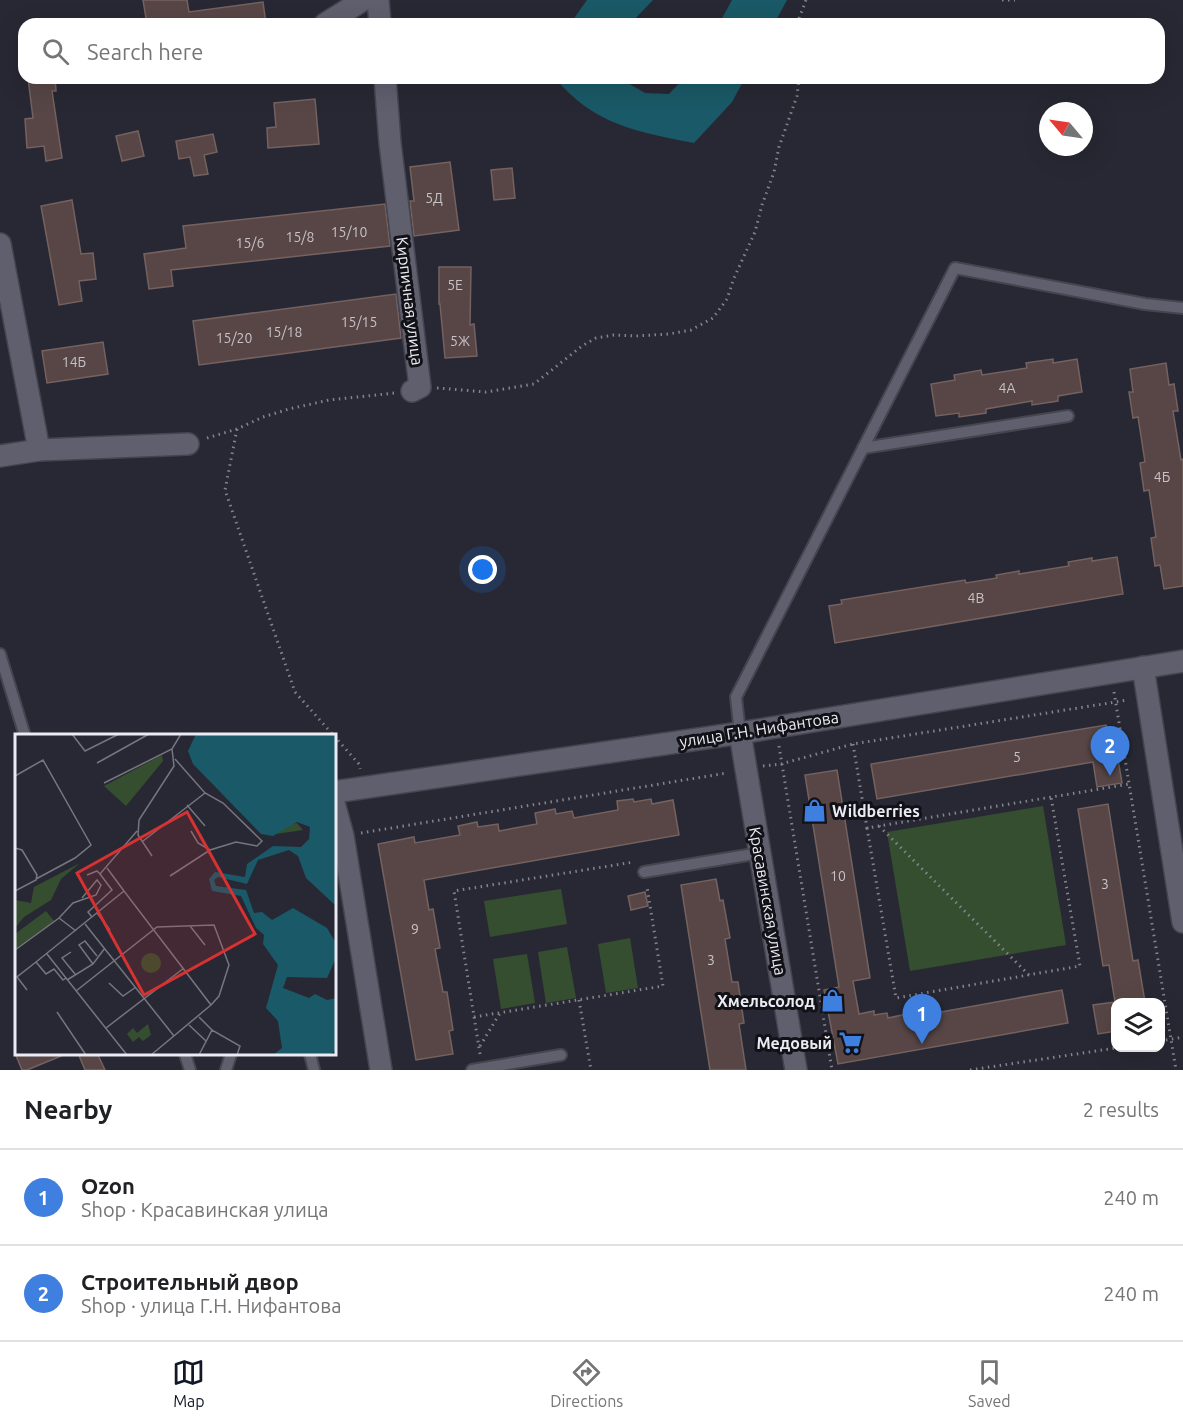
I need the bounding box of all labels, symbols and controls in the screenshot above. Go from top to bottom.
search box [18,18,1165,84]
icon: search [39,35,72,68]
text: Search here [87,39,203,64]
north arrow [1039,102,1093,156]
house number: 5Д [425,190,443,206]
house number: 15/10 [331,224,367,240]
house number: 15/8 [286,229,315,245]
house number: 15/6 [236,235,265,251]
street label: Кирпичная улица [393,236,427,366]
house number: 5Е [447,277,463,293]
house number: 15/15 [341,314,377,330]
house number: 15/18 [266,324,302,340]
house number: 15/20 [216,330,252,346]
house number: 5Ж [450,333,470,349]
house number: 14Б [62,354,86,370]
house number: 4А [999,380,1016,396]
house number: 4Б [1154,469,1170,485]
your location [468,555,497,584]
house number: 4В [968,590,984,606]
street label: улица Г.Н. Нифантова [678,708,840,750]
pin: 2 [1090,726,1130,776]
inset map [15,734,336,1055]
house number: 5 [1013,749,1021,765]
shop icon: Wildberries [801,798,827,824]
place label: Wildberries [832,802,920,820]
street label: Красавинская улица [746,825,790,977]
house number: 10 [830,868,846,884]
house number: 3 [1101,876,1109,892]
house number: 9 [411,921,419,937]
house number: 3 [707,952,715,968]
shop icon: Хмельсолод [820,988,846,1014]
place label: Хмельсолод [717,992,816,1010]
pin: 1 [902,994,942,1044]
map controls [1111,998,1165,1052]
button: layers [1111,998,1165,1052]
supermarket icon: Медовый [837,1030,863,1056]
place label: Медовый [756,1034,832,1052]
text: Nearby [24,1095,112,1124]
text: 2 results [1083,1098,1159,1121]
text: Ozon [81,1173,135,1198]
text: 1 [38,1186,49,1209]
text: 240 m [1103,1186,1159,1209]
text: Shop · Красавинская улица [81,1198,329,1221]
text: Строительный двор [81,1269,299,1294]
text: 2 [38,1282,49,1305]
text: 240 m [1103,1282,1159,1305]
text: Shop · улица Г.Н. Нифантова [81,1294,341,1317]
tab: Map [172,1356,205,1410]
tab: Directions [550,1356,623,1410]
tab: Saved [968,1356,1011,1410]

